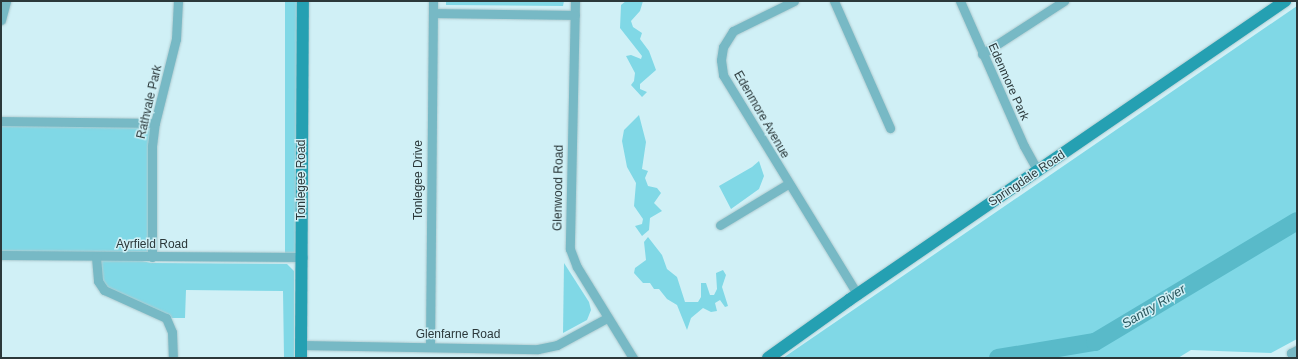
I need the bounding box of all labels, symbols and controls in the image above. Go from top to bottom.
street label: Edenmore Park [984,41,1032,123]
street label: Rathvale Park [135,64,165,140]
street label: Edenmore Avenue [730,68,792,162]
street label: Tonlegee Road [295,140,309,220]
street label: Tonlegee Drive [412,140,426,220]
street label: Glenwood Road [551,145,567,231]
street label: Springdale Road [986,148,1068,210]
street label: Ayrfield Road [116,238,188,252]
water label: Santry River [1119,282,1189,332]
street label: Glenfarne Road [416,328,500,342]

